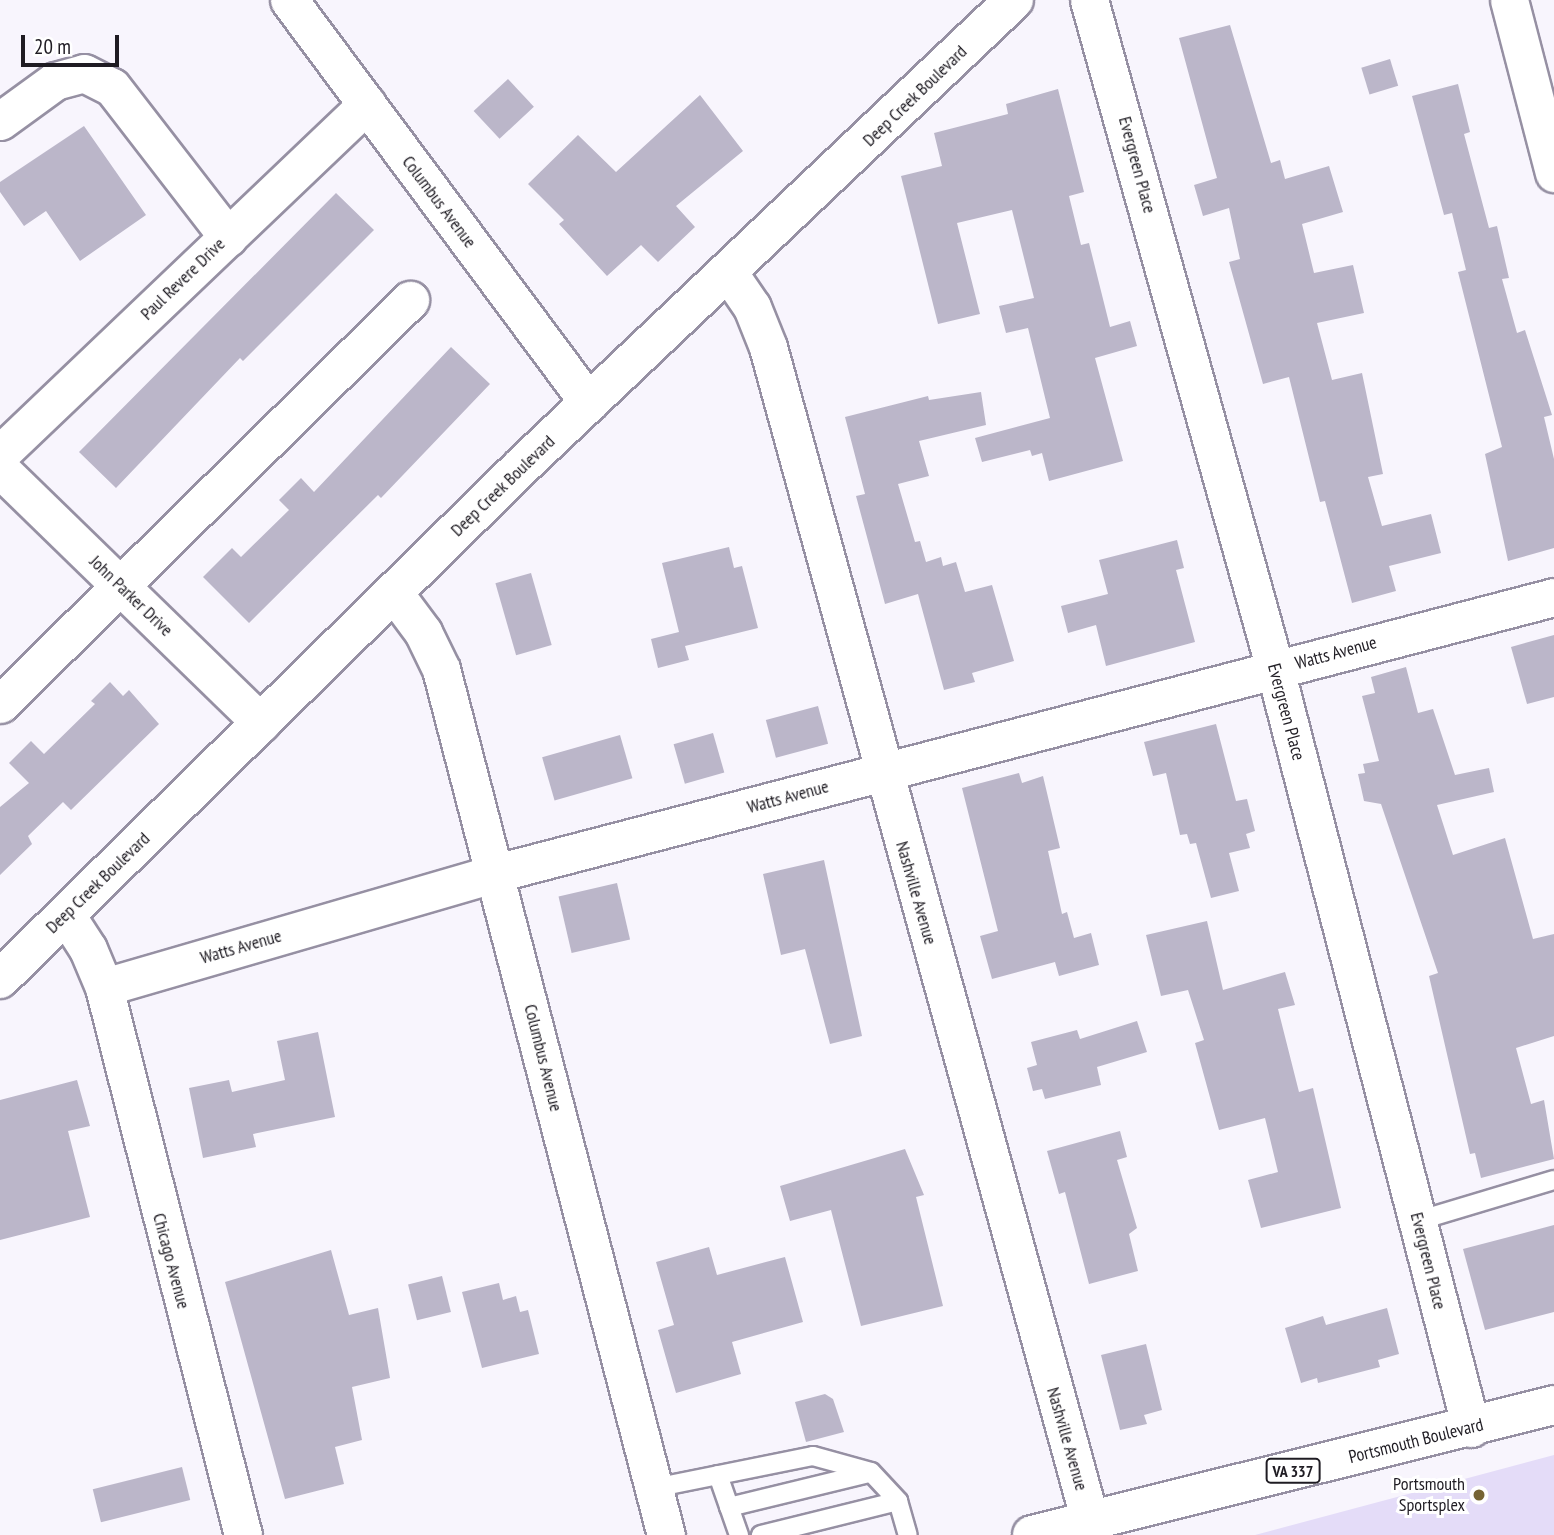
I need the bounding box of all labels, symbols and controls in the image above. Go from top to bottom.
scale bar [24,21,122,65]
text: 20 m [34,33,71,60]
street label: Deep Creek Boulevard [858,41,972,151]
street label: Evergreen Place [1114,114,1160,216]
street label: Columbus Avenue [397,151,481,253]
street label: Paul Revere Drive [136,233,230,325]
street label: Deep Creek Boulevard [446,431,560,541]
street label: John Parker Drive [85,551,177,641]
street label: Watts Avenue [1293,632,1379,674]
street label: Evergreen Place [1263,661,1309,763]
street label: Watts Avenue [745,776,831,818]
street label: Deep Creek Boulevard [41,828,155,938]
street label: Nashville Avenue [891,839,941,947]
street label: Watts Avenue [198,925,284,969]
street label: Columbus Avenue [519,1002,567,1114]
street label: Evergreen Place [1406,1210,1450,1312]
street label: Chicago Avenue [148,1211,194,1311]
street label: Nashville Avenue [1042,1385,1092,1493]
street label: Portsmouth Boulevard [1346,1414,1486,1468]
road number: VA 337 [1265,1458,1321,1484]
place label: Portsmouth Sportsplex [1393,1474,1465,1516]
marker: Portsmouth Sportsplex [1471,1487,1487,1503]

